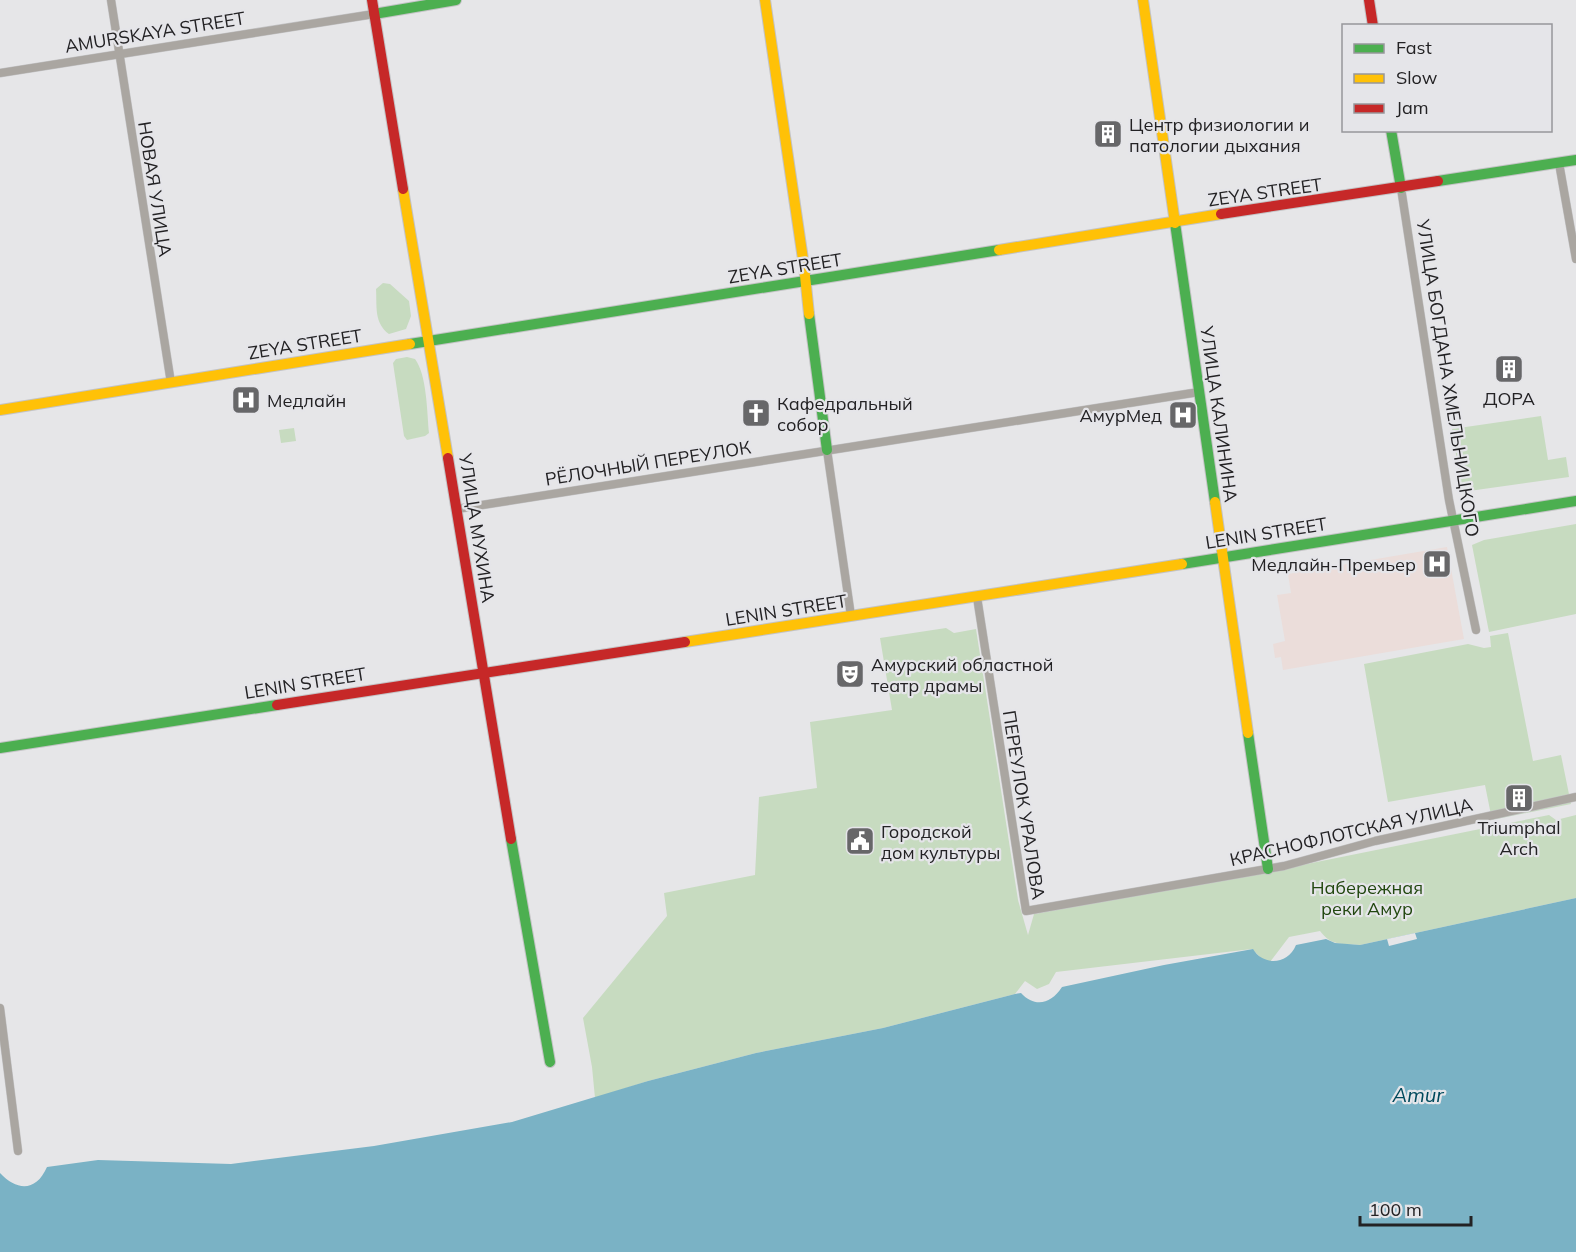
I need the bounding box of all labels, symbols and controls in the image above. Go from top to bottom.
street label: AMURSKAYA STREET [63,6,247,58]
legend [1342,24,1552,132]
text: Fast [1396,36,1432,59]
text: Slow [1396,66,1438,89]
text: Jam [1396,96,1429,119]
place label: Центр физиологии и патологии дыхания [1129,113,1310,157]
building icon: Центр физиологии и патологии дыхания [1092,118,1124,150]
street label: НОВАЯ УЛИЦА [133,120,177,258]
street label: ZEYA STREET [1206,173,1324,211]
street label: УЛИЦА БОГДАНА ХМЕЛЬНИЦКОГО [1411,217,1484,538]
street label: ZEYA STREET [726,248,844,288]
street label: УЛИЦА КАЛИНИНА [1195,323,1243,504]
street label: ZEYA STREET [246,324,364,364]
building icon: ДОРА [1493,353,1525,385]
hospital icon: Медлайн [230,384,262,416]
place label: ДОРА [1483,387,1535,410]
place label: Медлайн [267,389,346,412]
place label: Кафедральный собор [777,392,913,436]
church icon: Кафедральный собор [740,397,772,429]
hospital icon: АмурМед [1167,399,1199,431]
place label: АмурМед [1080,404,1162,427]
street label: РЁЛОЧНЫЙ ПЕРЕУЛОК [543,435,753,491]
street label: УЛИЦА МУХИНА [454,451,500,604]
street label: LENIN STREET [1204,512,1329,554]
hospital icon: Медлайн-Премьер [1421,548,1453,580]
place label: Медлайн-Премьер [1251,553,1416,576]
street label: LENIN STREET [724,589,849,631]
place label: Амурский областной театр драмы [871,653,1053,697]
theatre icon: Амурский областной театр драмы [834,658,866,690]
street label: LENIN STREET [243,662,368,704]
street label: ПЕРЕУЛОК УРАЛОВА [998,709,1050,901]
building icon: Triumphal Arch [1503,782,1535,814]
street label: КРАСНОФЛОТСКАЯ УЛИЦА [1227,793,1475,871]
place label: Triumphal Arch [1478,816,1560,860]
place label: Городской дом культуры [881,820,1000,864]
public building icon: Городской дом культуры [844,825,876,857]
park label: Набережная реки Амур [1311,876,1423,920]
water label: Amur [1391,1082,1444,1107]
scale bar [1360,1189,1471,1227]
text: 100 m [1369,1198,1422,1221]

